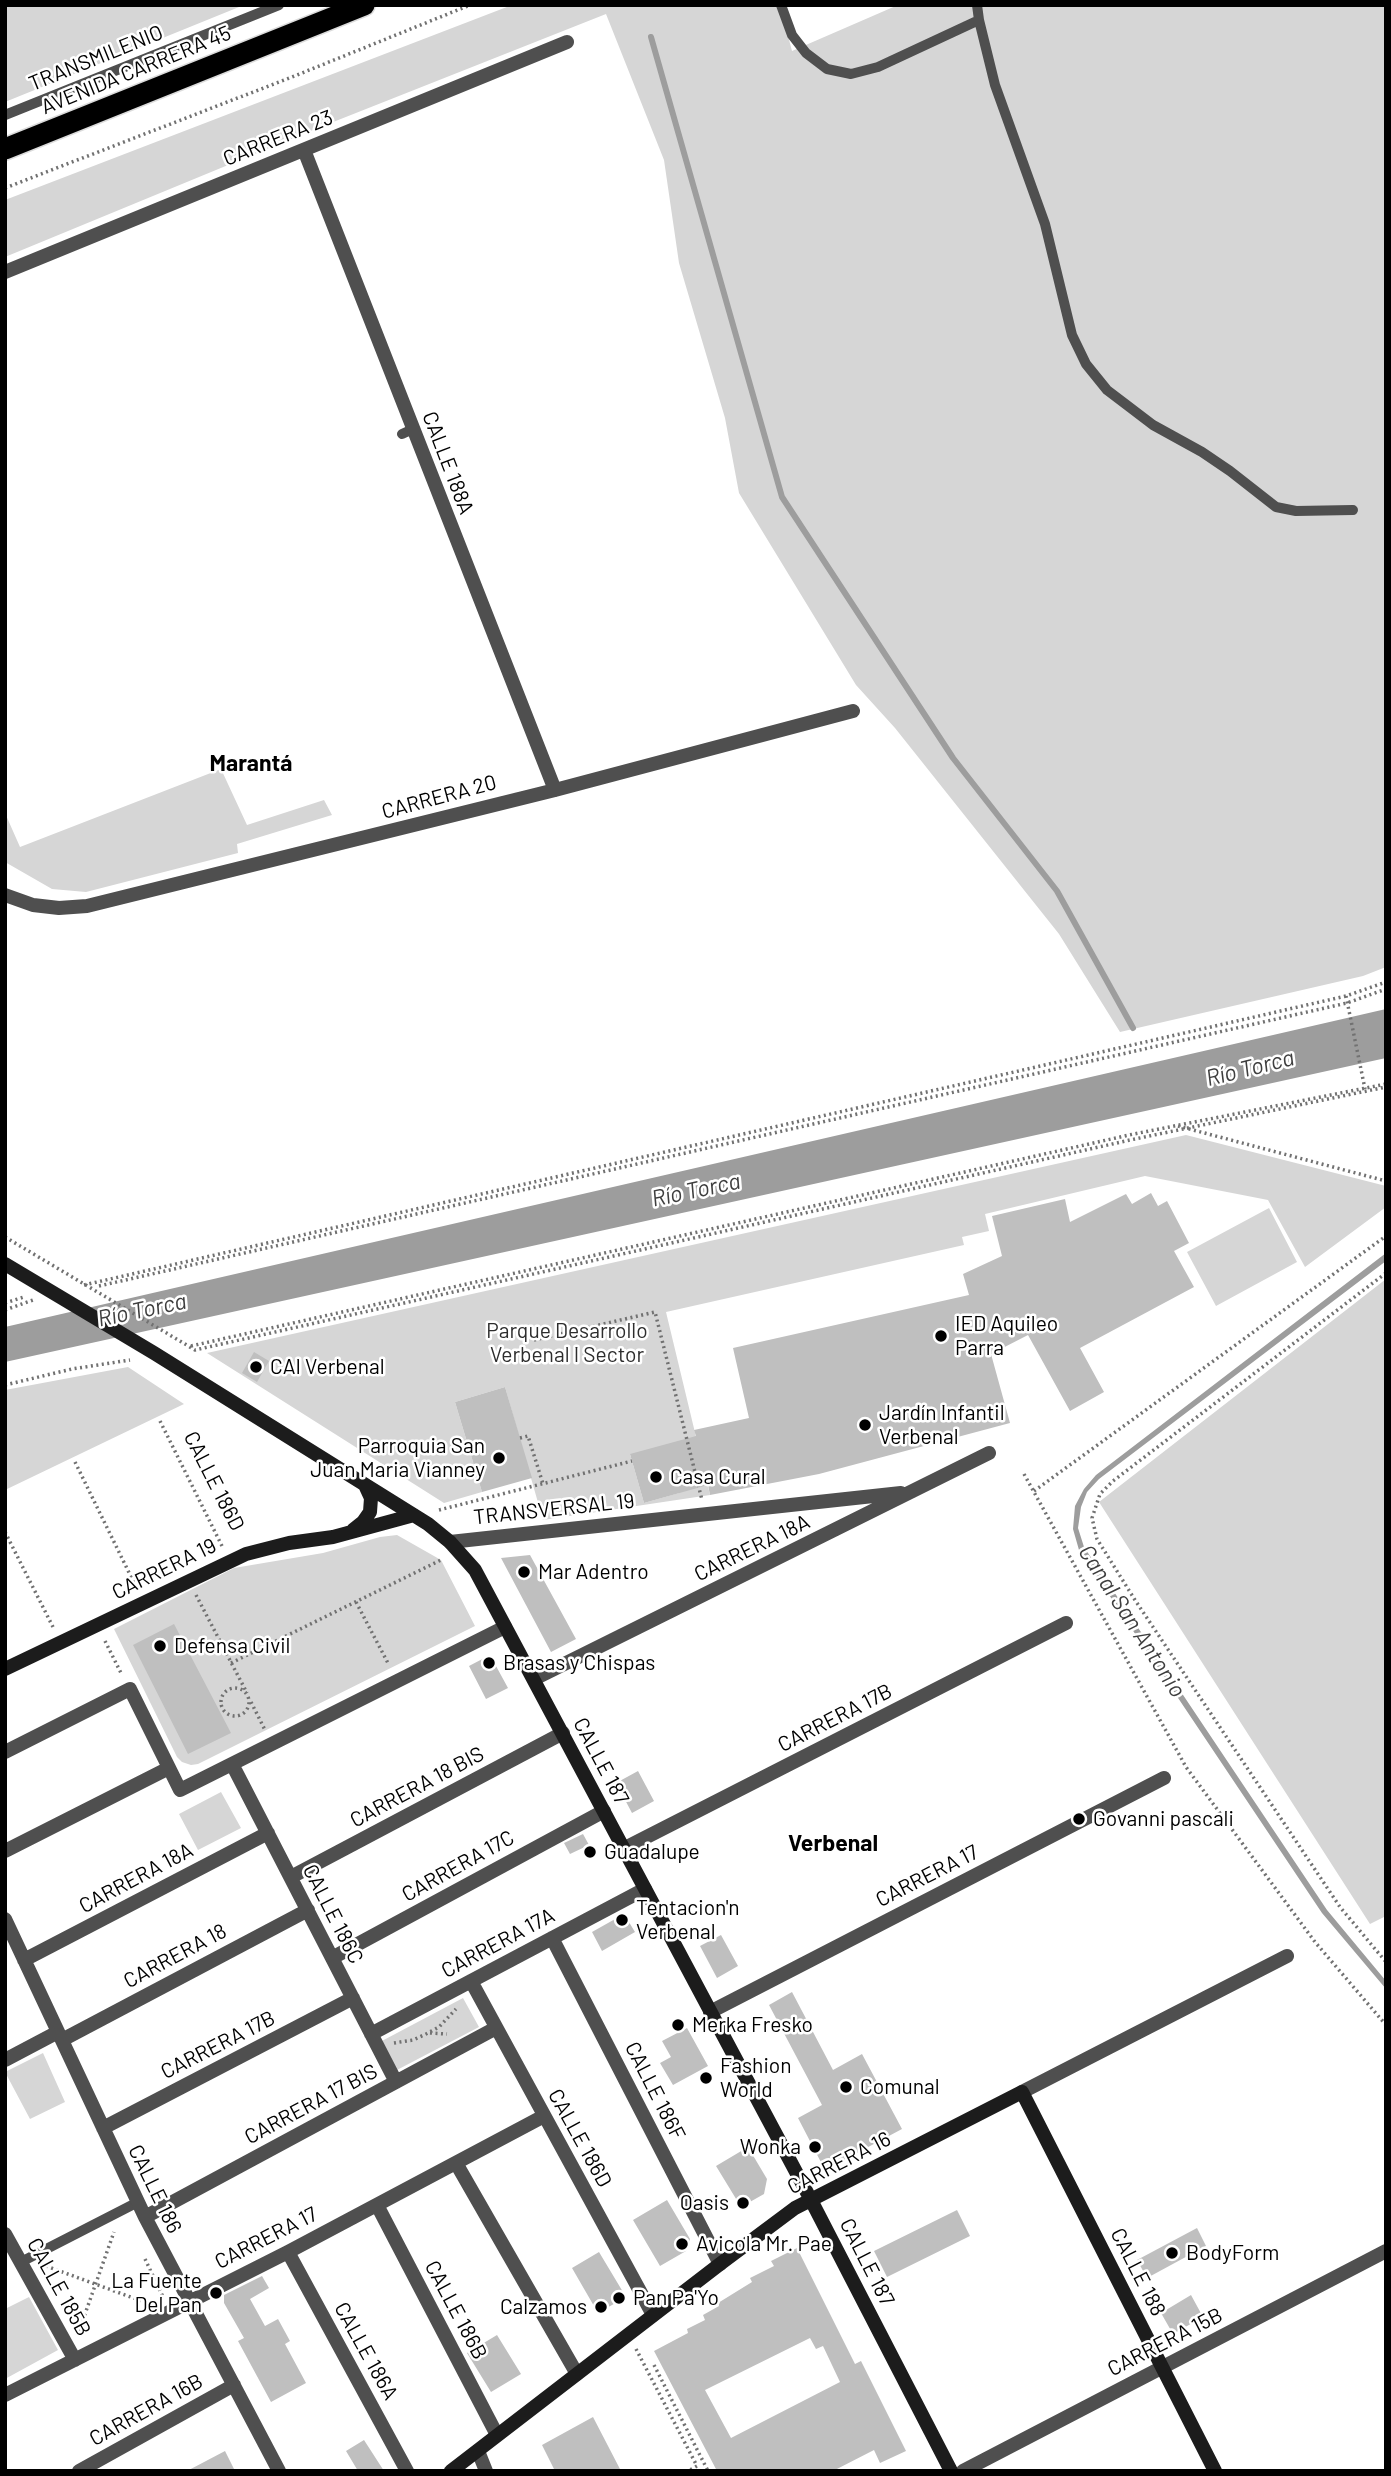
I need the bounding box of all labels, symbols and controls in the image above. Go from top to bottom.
street label: TRANSMILENIO [25,20,167,96]
street label: AVENIDA CARRERA 45 [37,20,235,120]
street label: CARRERA 23 [219,105,337,171]
street label: CALLE 188A [417,408,479,518]
district label: Marantá [210,749,292,777]
street label: CARRERA 20 [379,770,499,824]
water label: Río Torca [1203,1044,1297,1092]
water label: Río Torca [649,1167,743,1213]
water label: Río Torca [95,1287,189,1333]
place label: IED Aquileo Parra [955,1311,1058,1361]
park label: Parque Desarrollo Verbenal I Sector [486,1318,648,1368]
marker: IED Aquileo Parra [933,1328,949,1344]
place label: CAI Verbenal [270,1354,385,1380]
marker: CAI Verbenal [248,1359,264,1375]
place label: Jardín Infantil Verbenal [879,1400,1005,1450]
marker: Jardín Infantil Verbenal [857,1417,873,1433]
street label: CALLE 186D [178,1427,250,1535]
place label: Parroquia San Juan Maria Vianney [310,1433,485,1483]
marker: Parroquia San Juan Maria Vianney [491,1450,507,1466]
place label: Casa Cural [670,1464,766,1490]
marker: Casa Cural [648,1469,664,1485]
street label: TRANSVERSAL 19 [472,1488,636,1530]
street label: CARRERA 18A [690,1509,814,1587]
street label: CARRERA 19 [108,1533,220,1605]
water label: Canal San Antonio [1072,1540,1192,1702]
place label: Mar Adentro [538,1559,649,1585]
marker: Mar Adentro [516,1564,532,1580]
place label: Defensa Civil [174,1633,290,1659]
marker: Defensa Civil [152,1638,168,1654]
place label: Brasas y Chispas [503,1650,655,1676]
marker: Brasas y Chispas [481,1655,497,1671]
street label: CARRERA 17B [774,1678,896,1758]
street label: CALLE 187 [568,1713,634,1809]
street label: CARRERA 18 BIS [346,1741,488,1833]
place label: Govanni pascali [1093,1806,1234,1832]
marker: Govanni pascali [1071,1811,1087,1827]
street label: CARRERA 17C [397,1825,519,1907]
district label: Verbenal [788,1829,878,1857]
street label: CARRERA 18A [75,1837,197,1919]
place label: Guadalupe [604,1839,700,1865]
street label: CARRERA 17 [871,1839,983,1913]
marker: Guadalupe [582,1844,598,1860]
street label: CALLE 186C [297,1860,369,1968]
place label: Tentacion'n Verbenal [636,1895,739,1945]
street label: CARRERA 17A [437,1903,559,1983]
marker: Tentacion'n Verbenal [614,1912,630,1928]
street label: CARRERA 18 [119,1918,231,1994]
street label: CARRERA 17B [157,2005,279,2085]
place label: Merka Fresko [692,2012,813,2038]
marker: Merka Fresko [670,2017,686,2033]
street label: CALLE 186F [619,2037,691,2145]
place label: Fashion World [720,2053,792,2103]
street label: CARRERA 17 BIS [240,2058,382,2150]
marker: Fashion World [698,2070,714,2086]
place label: Comunal [860,2074,940,2100]
marker: Comunal [838,2079,854,2095]
street label: CALLE 186D [543,2085,617,2191]
street label: CARRERA 16 [783,2126,895,2200]
place label: Wonka [740,2134,801,2160]
marker: Wonka [807,2139,823,2155]
street label: CALLE 186 [123,2141,187,2237]
place label: Oasis [680,2190,729,2216]
marker: Oasis [735,2195,751,2211]
street label: CARRERA 17 [210,2201,322,2275]
street label: CALLE 187 [834,2214,900,2310]
street label: CALLE 188 [1105,2224,1171,2320]
place label: Avicola Mr. Pae [696,2231,832,2257]
street label: CALLE 185B [22,2233,96,2341]
marker: Avicola Mr. Pae [674,2236,690,2252]
place label: BodyForm [1186,2240,1279,2266]
marker: BodyForm [1164,2245,1180,2261]
street label: CALLE 186B [419,2256,493,2364]
place label: La Fuente Del Pan [111,2268,202,2318]
marker: La Fuente Del Pan [208,2285,224,2301]
place label: Pan Pa'Yo [633,2285,719,2311]
marker: Pan Pa'Yo [611,2290,627,2306]
place label: Calzamos [500,2294,587,2320]
street label: CALLE 186A [329,2298,403,2404]
marker: Calzamos [593,2299,609,2315]
street label: CARRERA 15B [1103,2302,1227,2382]
street label: CARRERA 16B [85,2368,207,2452]

